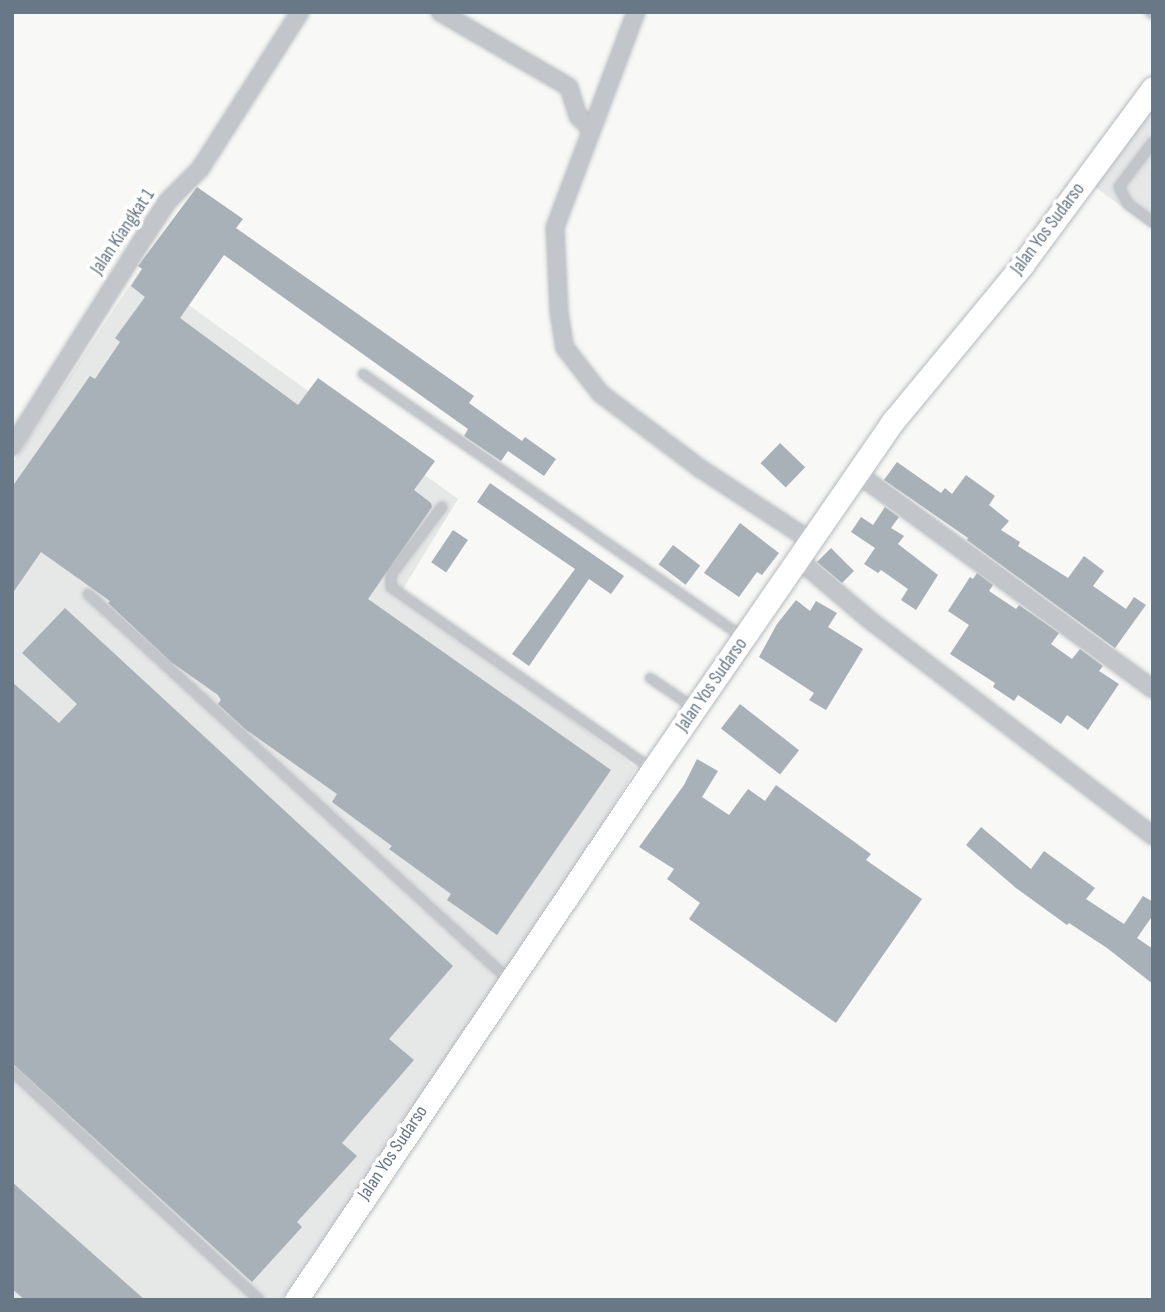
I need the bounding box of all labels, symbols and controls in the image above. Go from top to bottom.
street label: Jalan Yos Sudarso [1006,179,1090,279]
street label: Jalan Kiangkat 1 [86,185,160,279]
street label: Jalan Yos Sudarso [671,634,753,736]
street label: Jalan Yos Sudarso [353,1101,433,1205]

